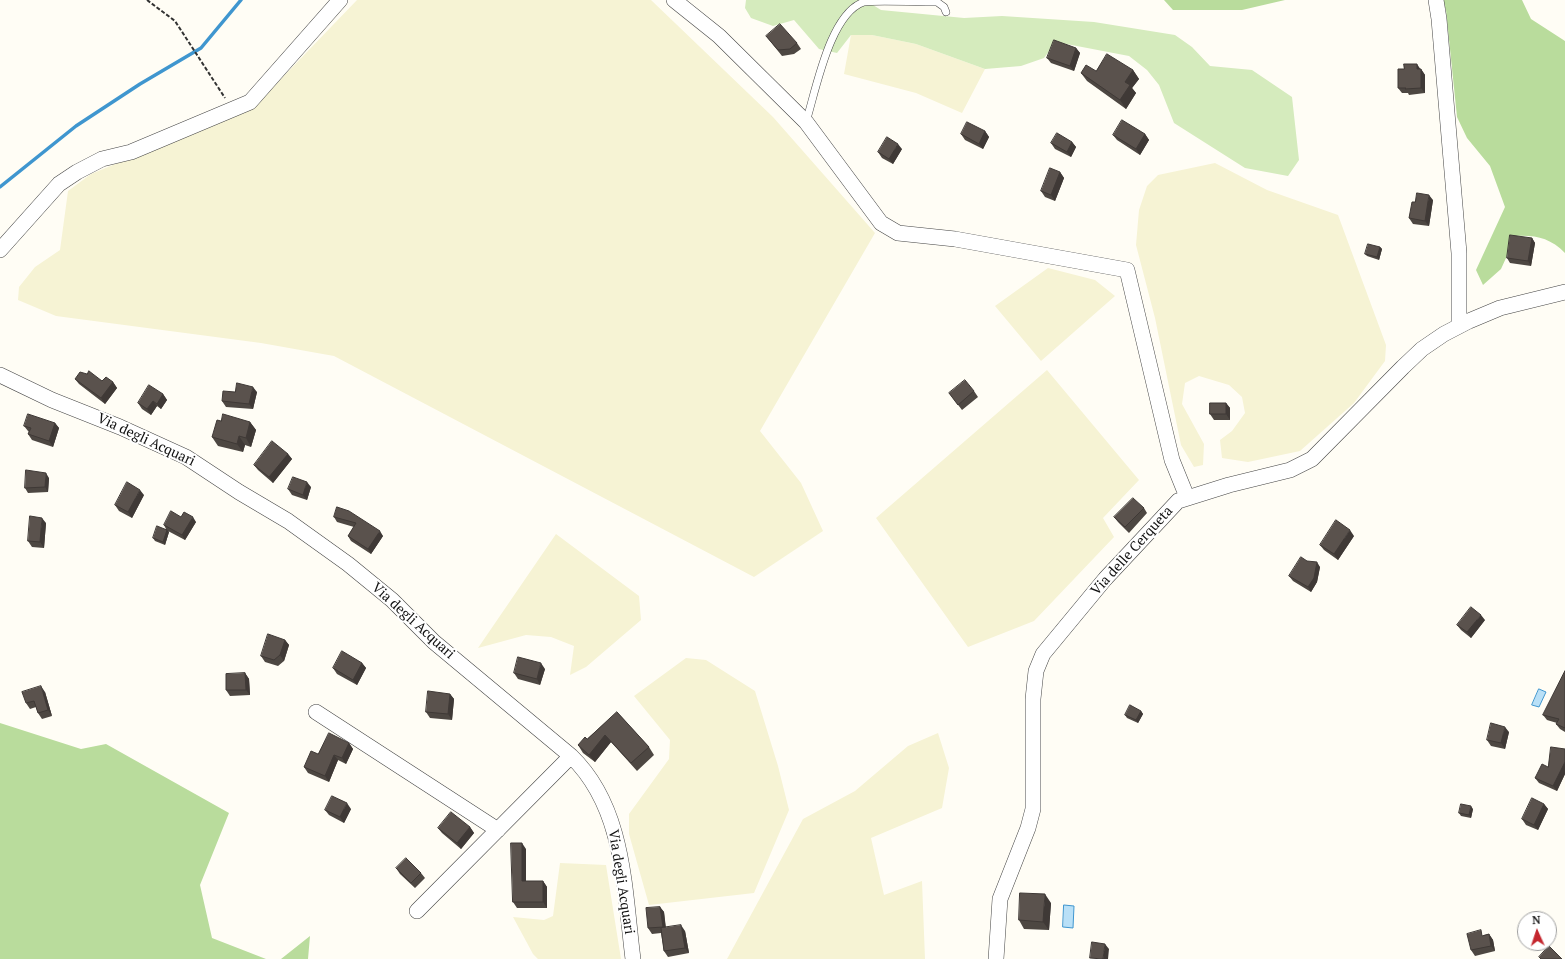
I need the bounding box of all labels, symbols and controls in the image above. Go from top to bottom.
street label: Via degli Acquari [94,410,198,470]
street label: Via delle Cerqueta [1088,503,1176,599]
street label: Via degli Acquari [368,579,458,663]
street label: Via degli Acquari [604,828,638,936]
north arrow [1517,911,1557,951]
text: N [1532,913,1541,927]

